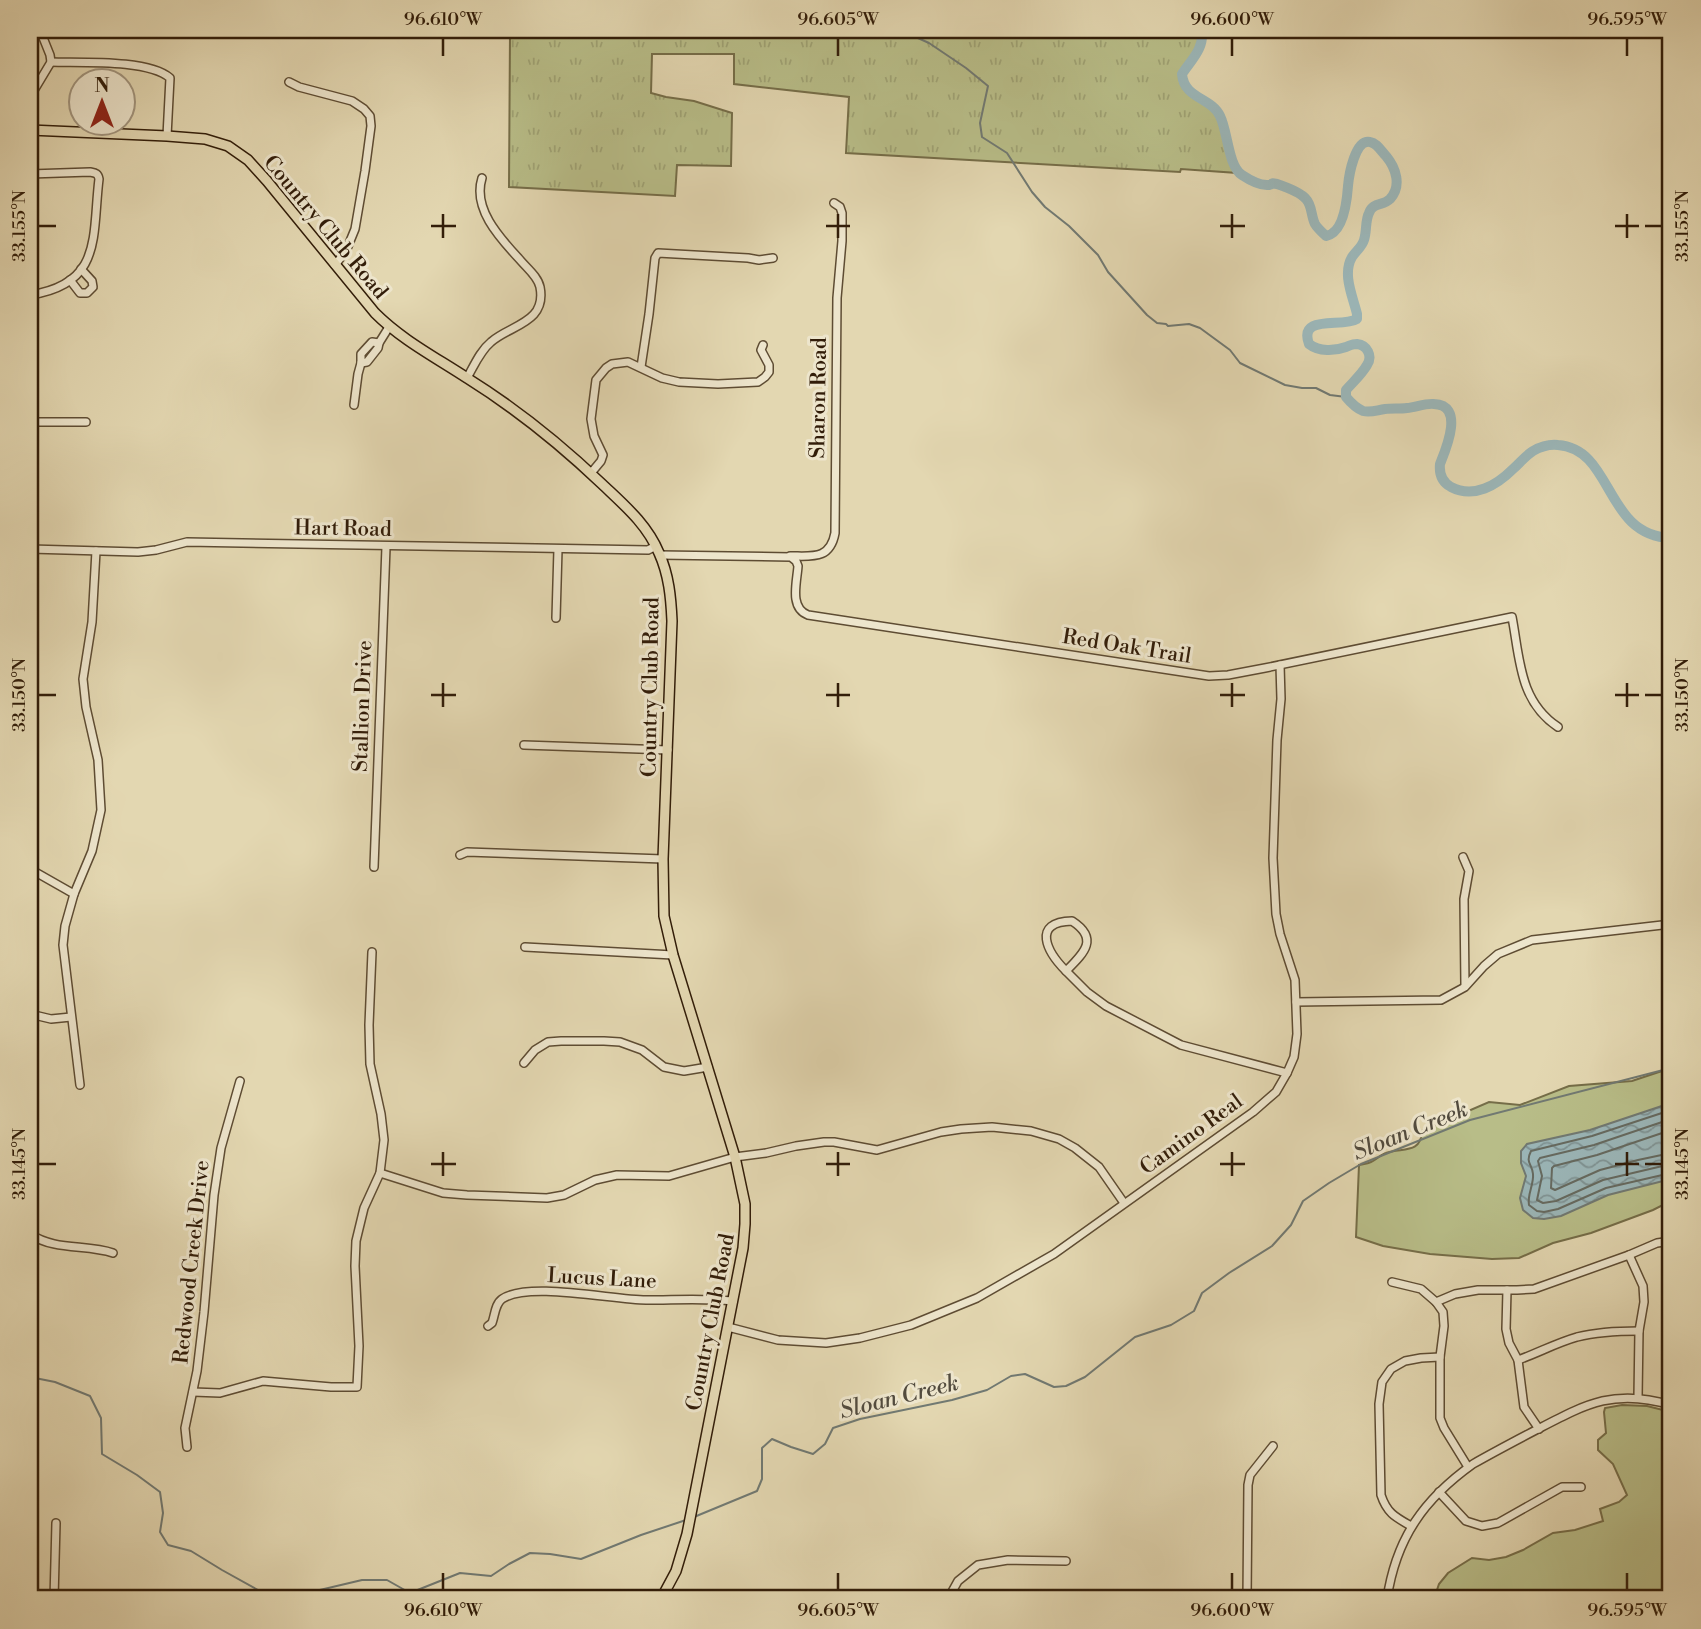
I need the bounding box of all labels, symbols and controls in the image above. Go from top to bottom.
text: 96.610°W [404,8,483,31]
text: 96.605°W [797,8,879,31]
text: 96.600°W [1190,8,1274,31]
text: 96.595°W [1587,8,1667,31]
north arrow [66,66,136,136]
text: N [94,74,110,98]
street label: Country Club Road [257,150,393,305]
text: 33.155°N [8,190,31,262]
text: 33.155°N [1671,190,1694,262]
street label: Sharon Road [805,337,833,459]
street label: Hart Road [294,515,392,543]
street label: Country Club Road [636,597,666,777]
street label: Red Oak Trail [1061,624,1193,670]
street label: Stallion Drive [348,640,378,772]
text: 33.150°N [8,658,31,732]
text: 33.150°N [1671,658,1694,732]
street label: Camino Real [1135,1089,1248,1181]
water label: Sloan Creek [1349,1095,1472,1167]
text: 33.145°N [8,1127,31,1200]
text: 33.145°N [1671,1127,1694,1200]
street label: Redwood Creek Drive [168,1159,216,1365]
street label: Country Club Road [681,1231,741,1413]
street label: Lucus Lane [547,1263,657,1295]
water label: Sloan Creek [837,1369,962,1425]
text: 96.610°W [404,1599,483,1622]
text: 96.605°W [797,1599,879,1622]
text: 96.600°W [1190,1599,1274,1622]
text: 96.595°W [1587,1599,1667,1622]

